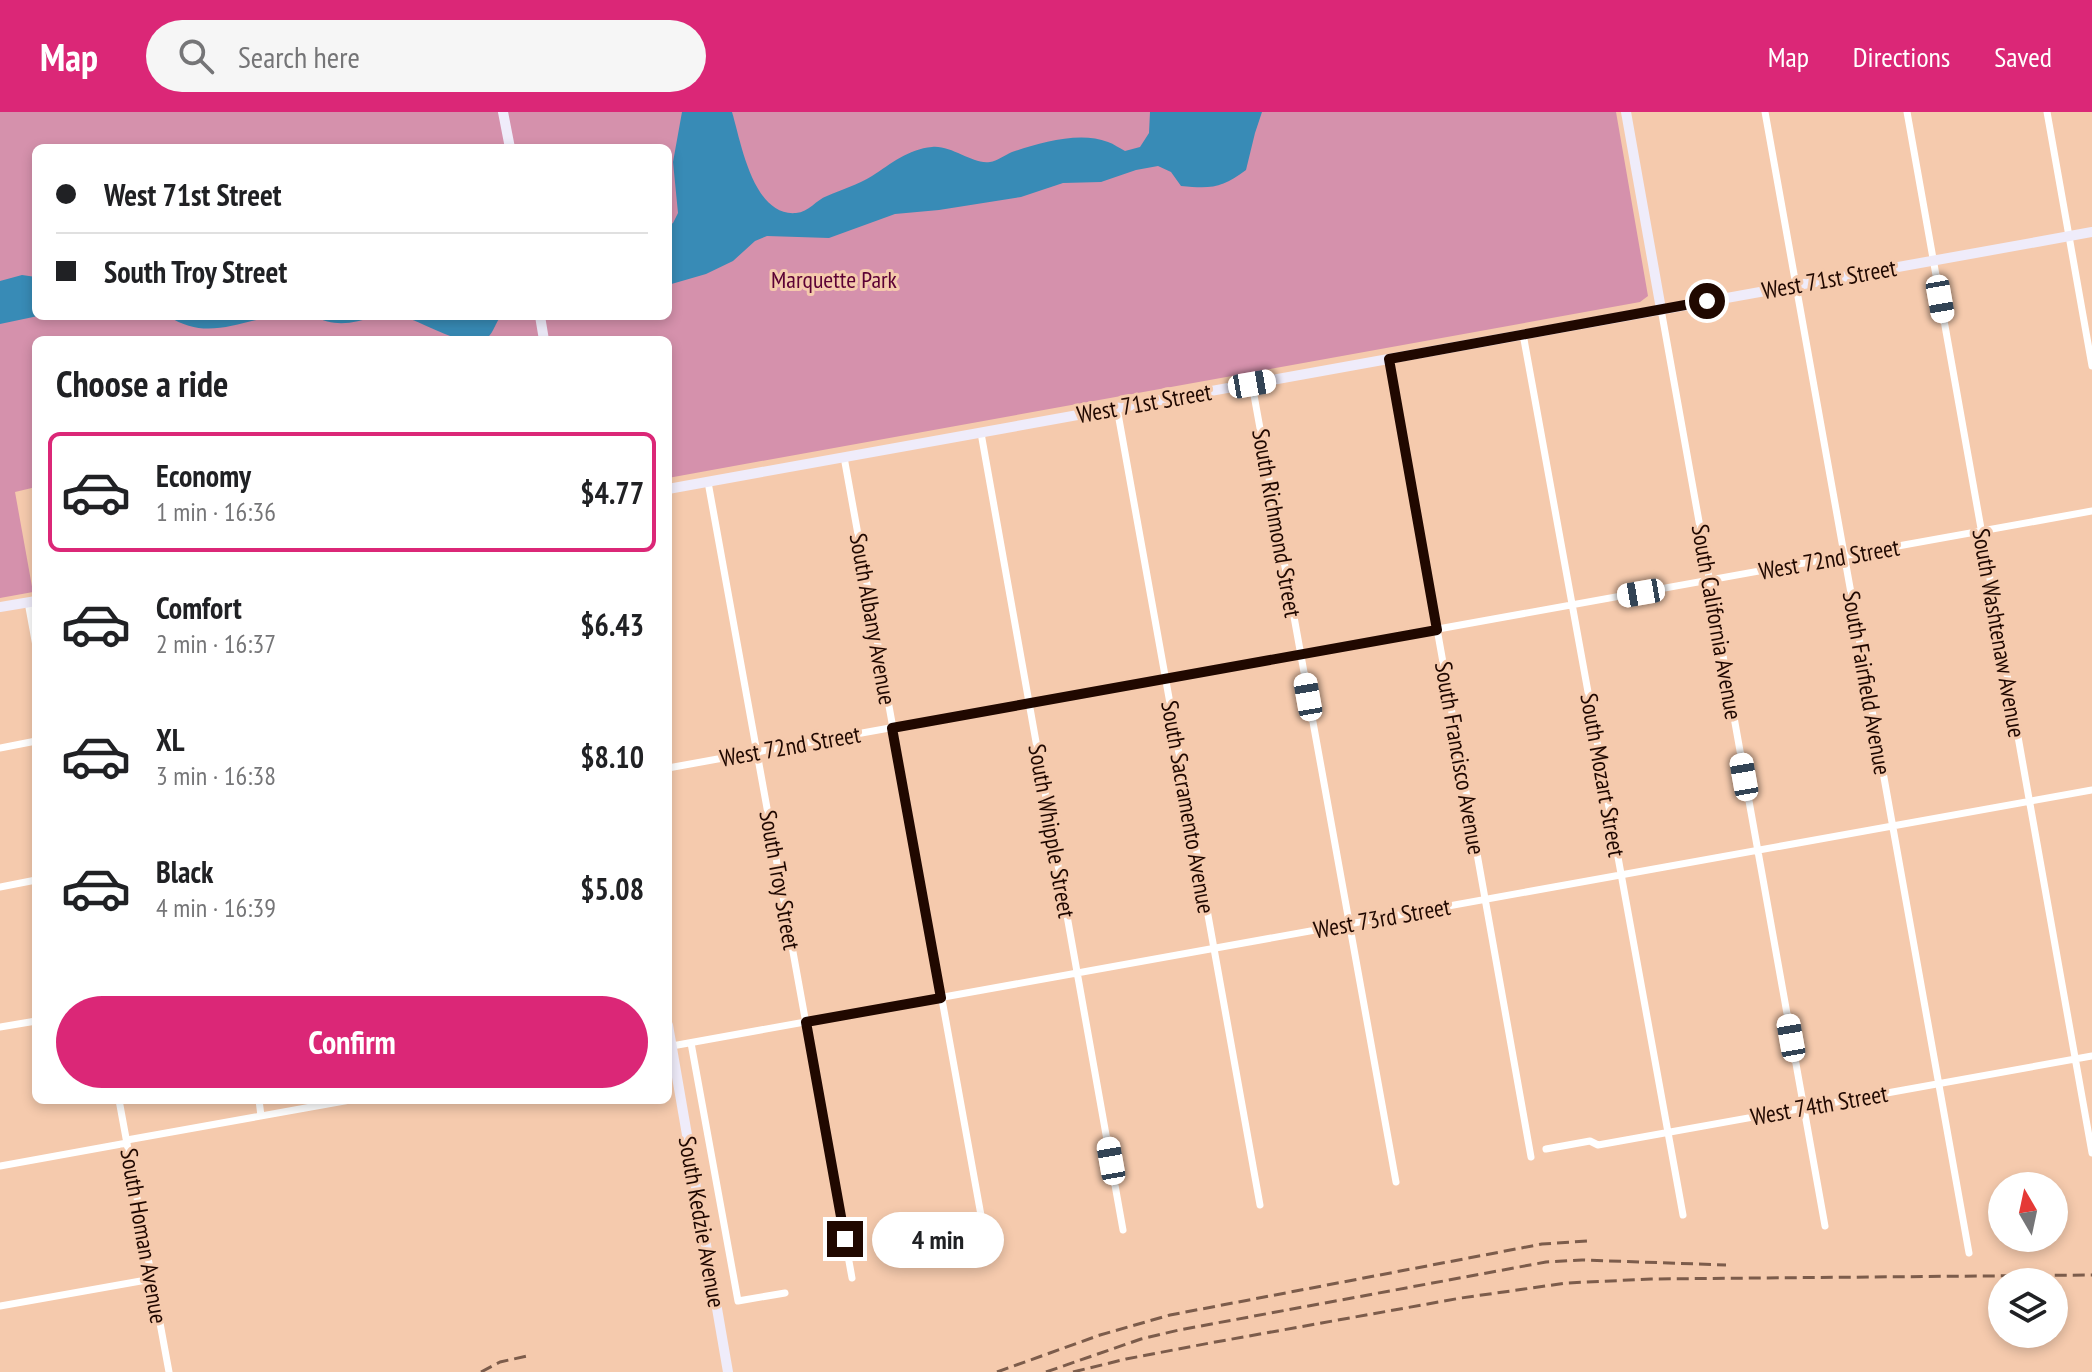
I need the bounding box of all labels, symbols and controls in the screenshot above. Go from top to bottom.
search box [146,20,706,92]
text: Map [40,32,98,81]
icon: search [174,34,218,78]
text: Search here [238,37,360,76]
text: Map [1768,38,1809,75]
text: Directions [1853,38,1950,75]
text: Saved [1994,38,2052,75]
text: West 71st Street [104,175,282,214]
text: South Troy Street [104,252,287,291]
street label: West 71st Street [1759,252,1899,306]
park label: Marquette Park [771,264,898,295]
car [1924,273,1956,325]
route start [1689,283,1725,319]
text: Choose a ride [56,360,228,407]
car [1226,368,1278,400]
street label: West 71st Street [1074,376,1214,430]
street label: South Richmond Street [1245,426,1309,620]
icon: car [60,456,132,528]
text: Economy [156,456,251,495]
text: $4.77 [580,473,644,512]
text: 1 min · 16:36 [156,495,276,528]
street label: South California Avenue [1685,522,1749,722]
street label: South Washtenaw Avenue [1965,526,2033,740]
street label: South Albany Avenue [843,531,903,707]
street label: West 72nd Street [1756,531,1902,587]
car [1615,577,1667,609]
icon: car [60,588,132,660]
text: Comfort [156,588,242,627]
street label: South Fairfield Avenue [1836,589,1898,777]
text: $6.43 [580,605,644,644]
text: 2 min · 16:37 [156,627,276,660]
street label: South Francisco Avenue [1428,659,1492,857]
car [1292,671,1324,723]
street label: South Mozart Street [1573,691,1633,860]
street label: South Sacramento Avenue [1154,698,1222,916]
street label: West 72nd Street [717,718,863,774]
icon: car [60,720,132,792]
text: XL [156,720,185,759]
text: $8.10 [580,737,644,776]
street label: South Whipple Street [1021,742,1083,921]
car [1728,751,1760,803]
text: 3 min · 16:38 [156,759,276,792]
street label: South Troy Street [752,808,808,953]
icon: car [60,852,132,924]
text: Black [156,852,213,891]
text: $5.08 [580,869,644,908]
text: 4 min · 16:39 [156,891,276,924]
street label: West 73rd Street [1311,891,1453,945]
button: Confirm [56,996,648,1088]
car [1775,1012,1807,1064]
street label: West 74th Street [1748,1078,1890,1132]
street label: South Kedzie Avenue [672,1134,732,1310]
car [1095,1135,1127,1187]
street label: South Homan Avenue [113,1146,175,1326]
north arrow [1988,1172,2068,1252]
map controls [1988,1172,2068,1348]
callout: 4 min [873,1211,1005,1267]
route end [827,1221,863,1257]
text: 4 min [912,1223,964,1256]
button: layers [1988,1268,2068,1348]

